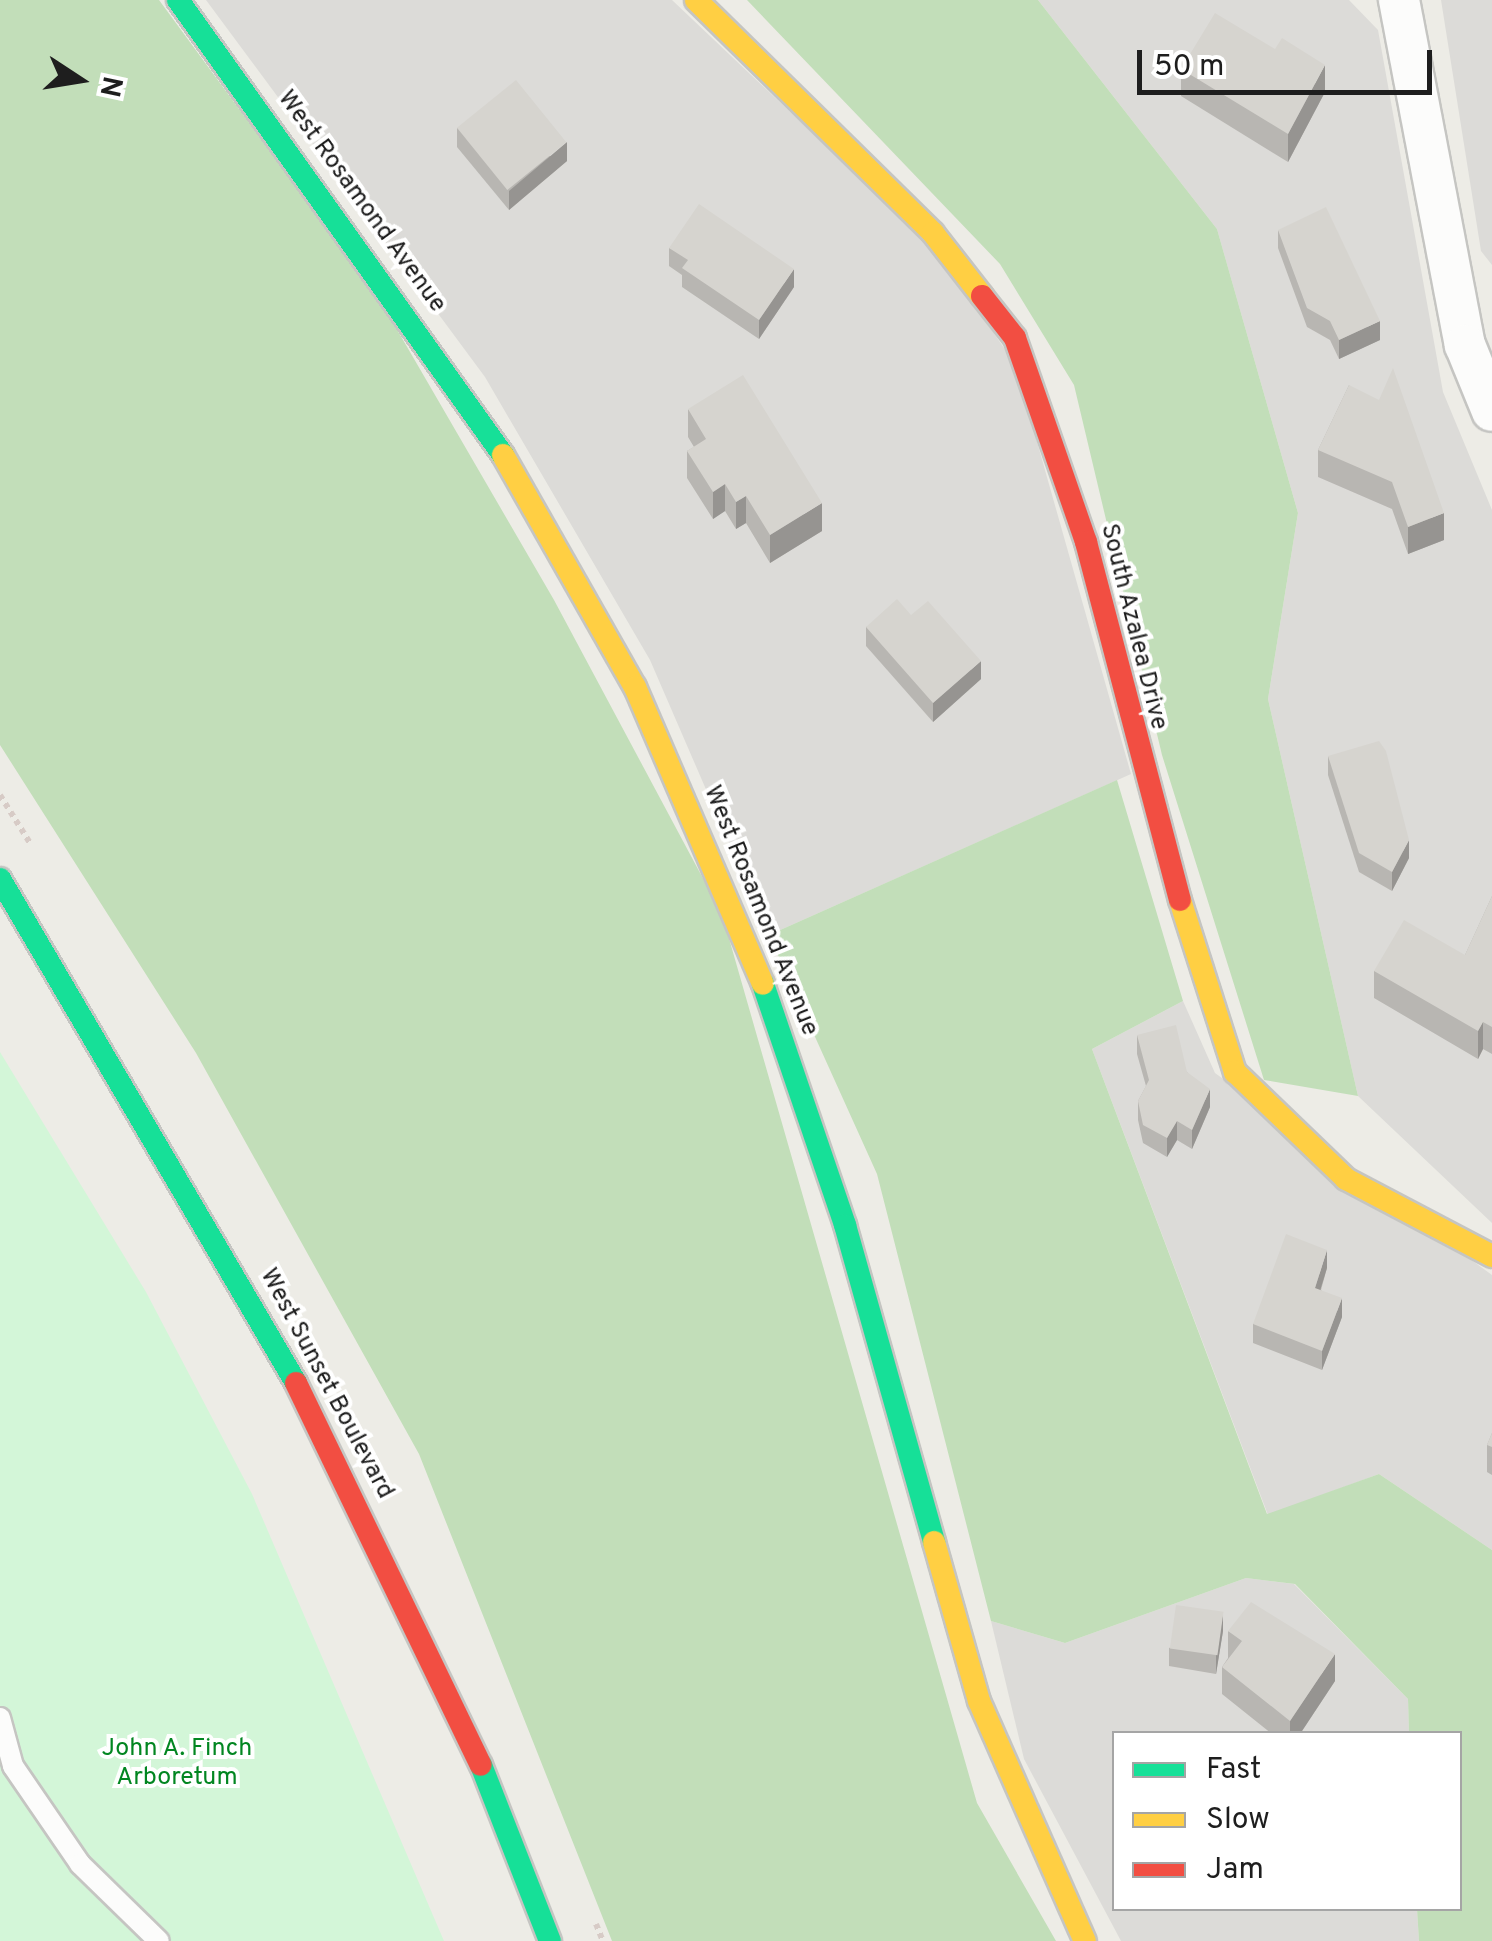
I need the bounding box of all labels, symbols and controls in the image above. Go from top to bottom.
north arrow [30,30,130,130]
scale bar [1142,30,1437,92]
text: 50 m [1154,49,1224,86]
text: N [90,73,129,100]
street label: West Rosamond Avenue [270,85,452,319]
street label: South Azalea Drive [1093,520,1173,734]
street label: West Rosamond Avenue [696,781,824,1041]
street label: West Sunset Boulevard [252,1264,400,1504]
legend [1112,1731,1462,1911]
park label: John A. Finch Arboretum [101,1735,253,1794]
text: Fast [1206,1752,1261,1789]
text: Slow [1206,1802,1270,1839]
text: Jam [1206,1852,1264,1889]

